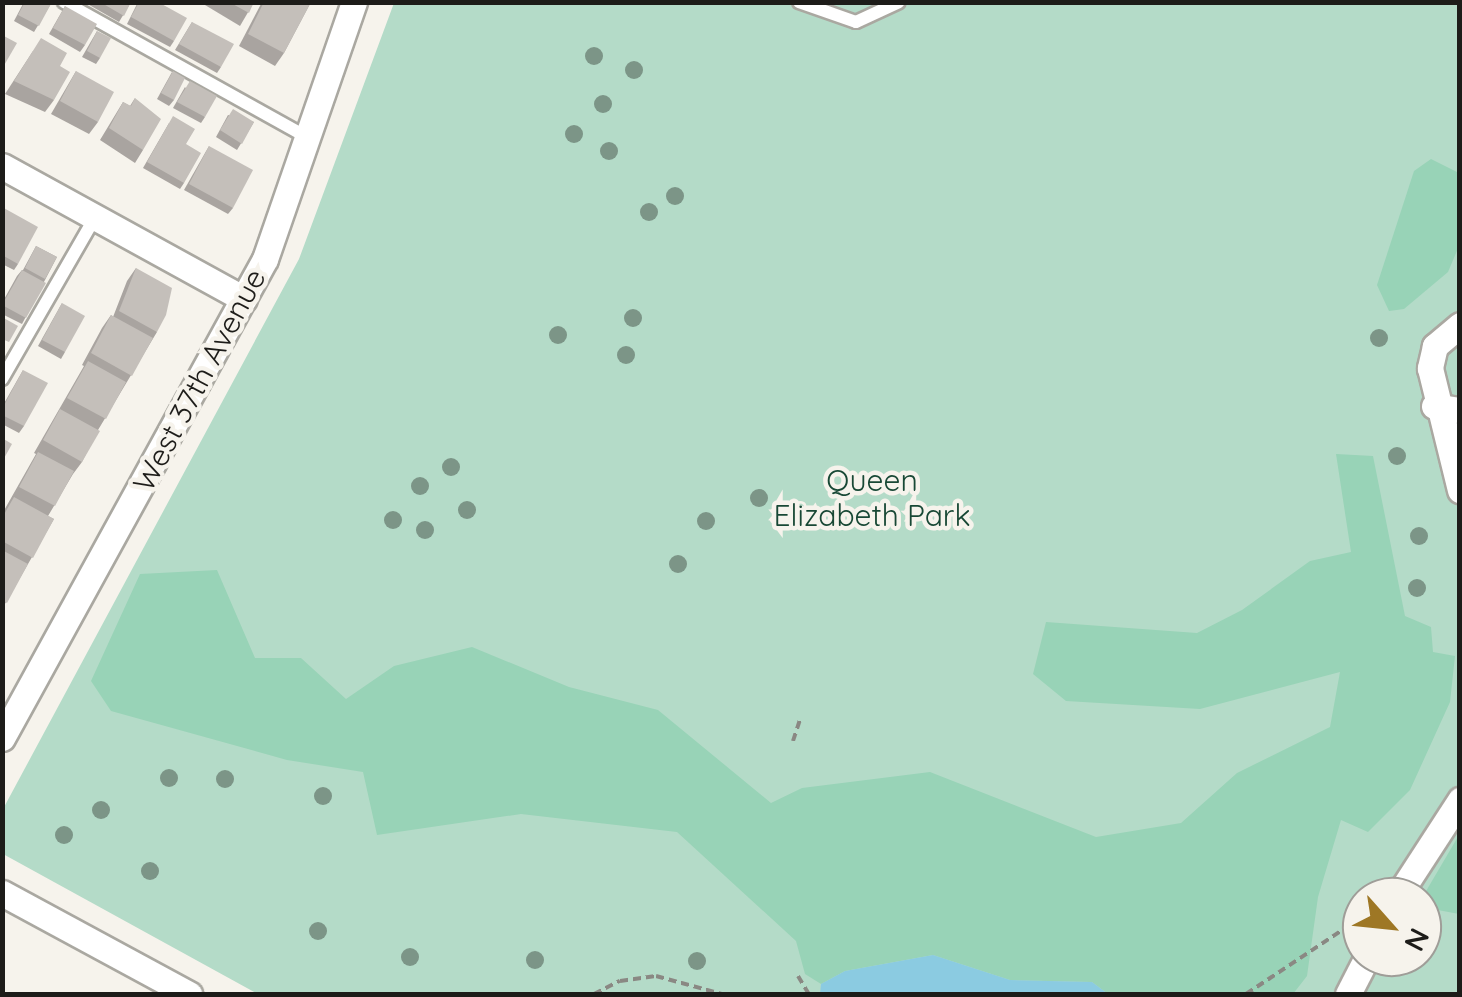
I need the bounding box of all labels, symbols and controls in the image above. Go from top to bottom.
street label: West 37th Avenue [125,262,273,498]
park label: Queen Elizabeth Park [774,462,970,532]
north arrow [1342,877,1442,977]
text: N [1397,923,1438,957]

